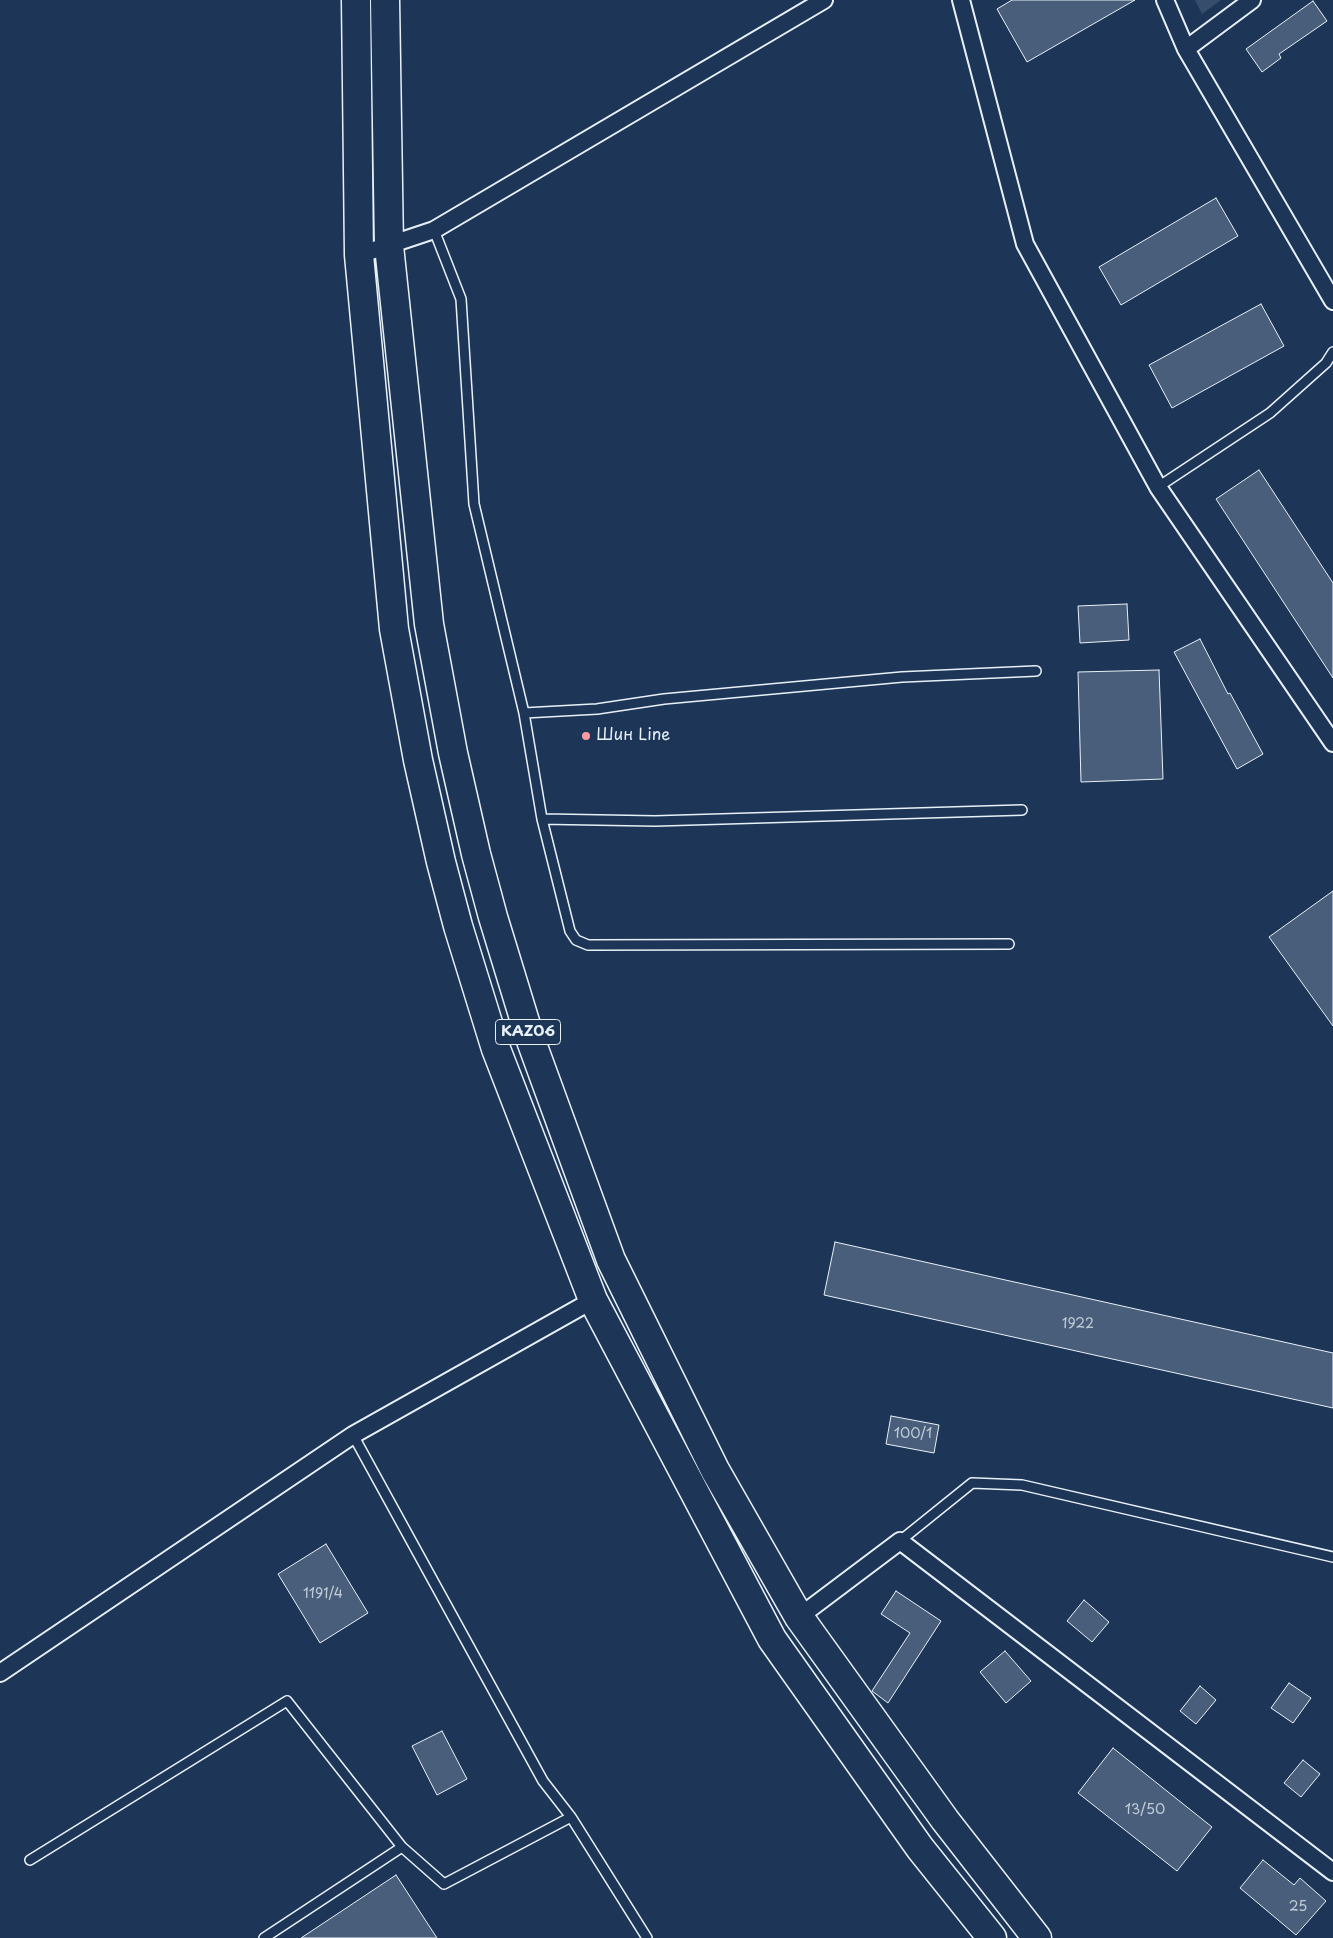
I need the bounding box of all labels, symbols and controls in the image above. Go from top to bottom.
place label: Шин Line [596,726,670,746]
marker: Шин Line [580,730,592,742]
road number: KАZ06 [496,1020,560,1044]
house number: 1922 [1062,1316,1094,1332]
house number: 100/1 [894,1426,932,1442]
house number: 1191/4 [303,1586,343,1602]
house number: 13/50 [1125,1802,1165,1818]
house number: 25 [1289,1899,1307,1915]

